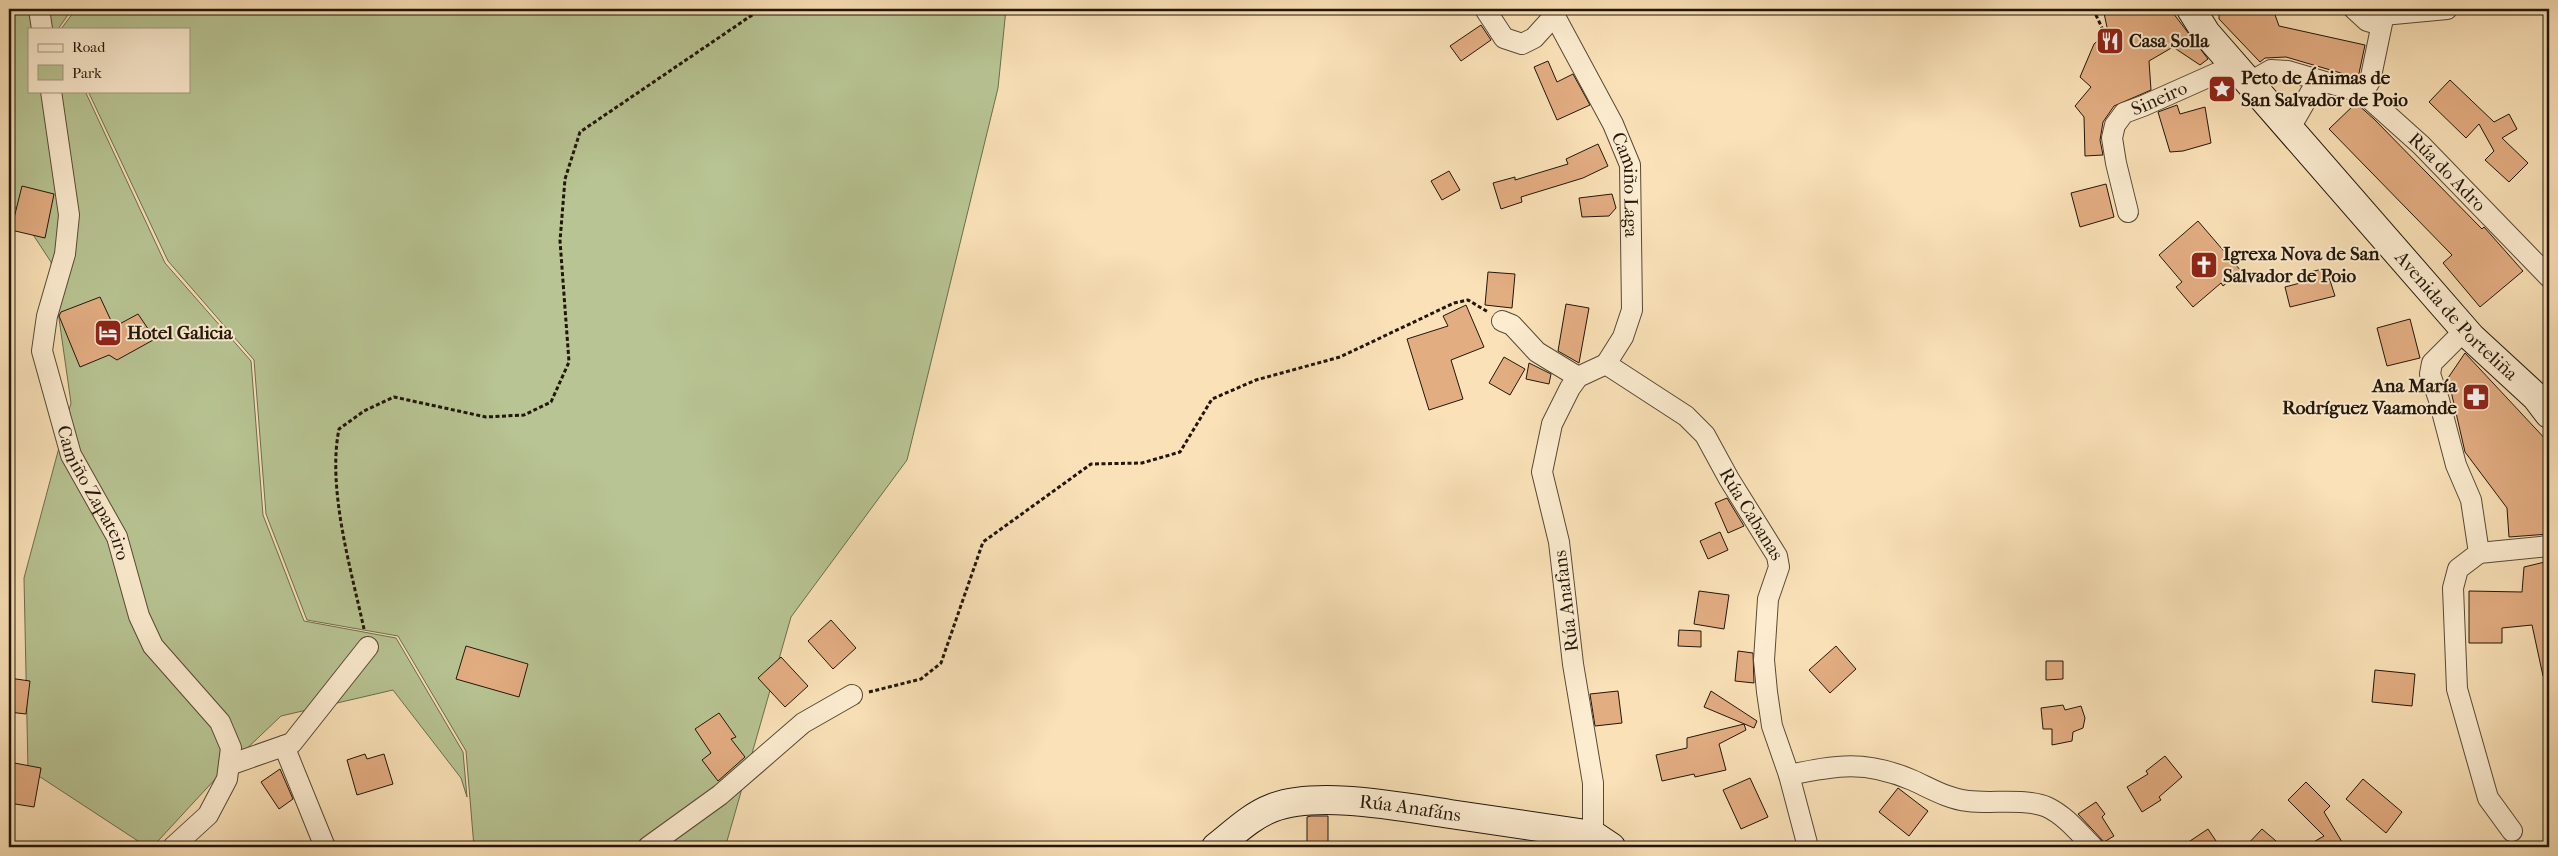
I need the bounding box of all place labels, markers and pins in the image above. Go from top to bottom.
restaurant icon: Casa Solla [2095,26,2125,56]
place label: Casa Solla [2129,30,2210,52]
place label: Peto de Ánimas de San Salvador de Poio [2241,66,2408,111]
place icon: Peto de Ánimas de San Salvador de Poio [2207,74,2237,104]
place label: Igrexa Nova de San Salvador de Poio [2223,243,2381,287]
church icon: Igrexa Nova de San Salvador de Poio [2189,250,2219,280]
hotel icon: Hotel Galicia [93,318,123,348]
place label: Hotel Galicia [127,322,234,344]
place label: Ana María Rodríguez Vaamonde [2282,375,2458,419]
pharmacy icon: Ana María Rodríguez Vaamonde [2461,382,2491,412]

